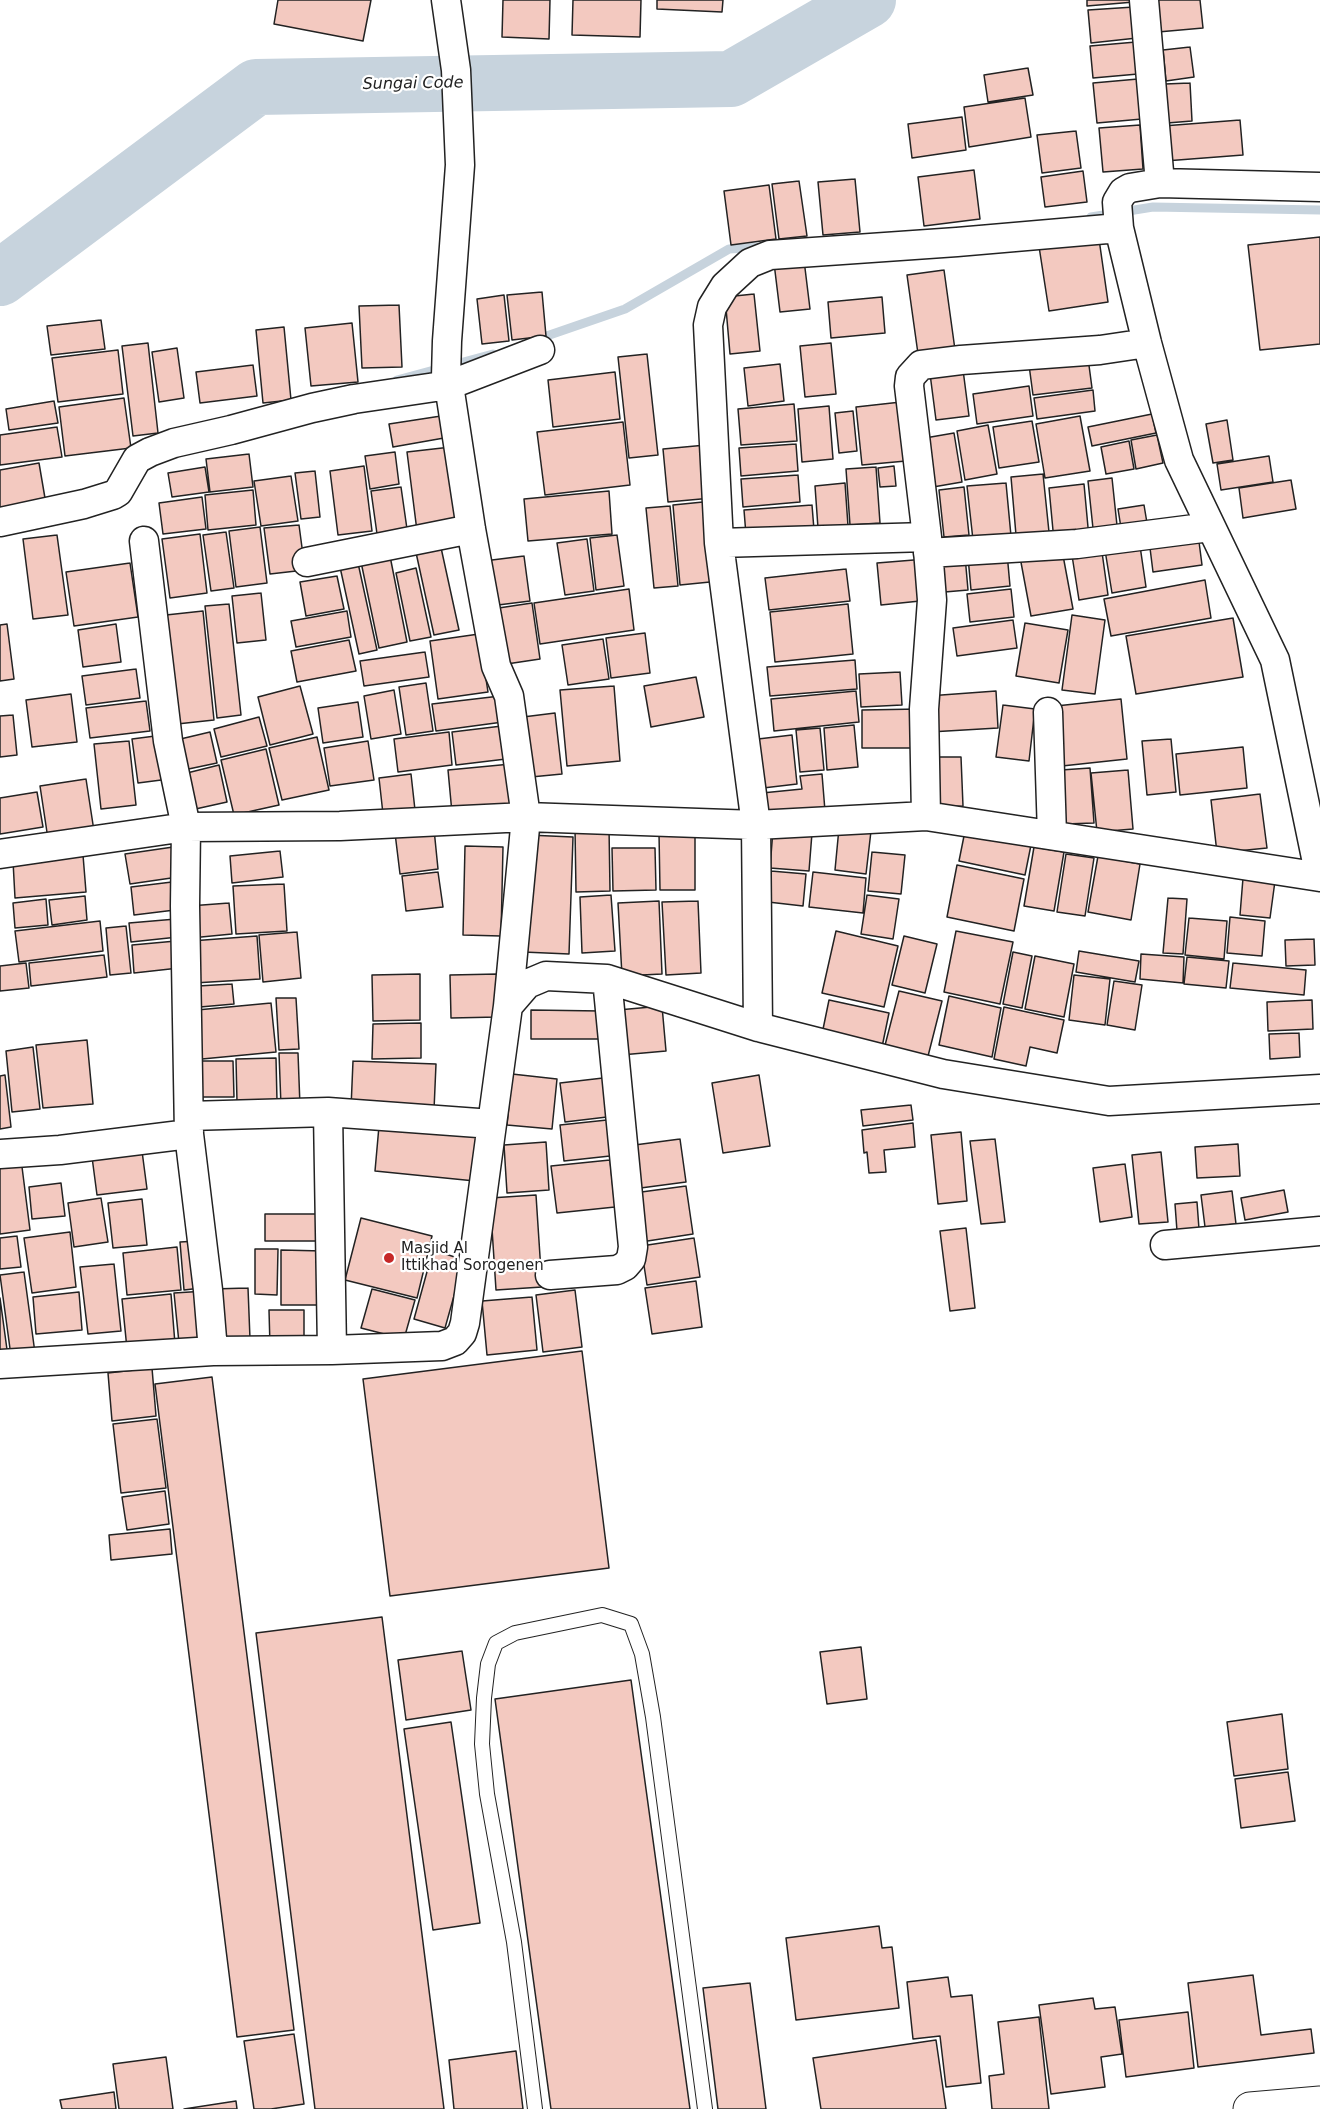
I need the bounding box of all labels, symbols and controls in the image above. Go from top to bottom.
water label: Sungai Code [362,74,464,94]
place label: Masjid Al Ittikhad Sorogenen [401,1240,544,1275]
marker: Masjid Al Ittikhad Sorogenen [382,1251,396,1265]

